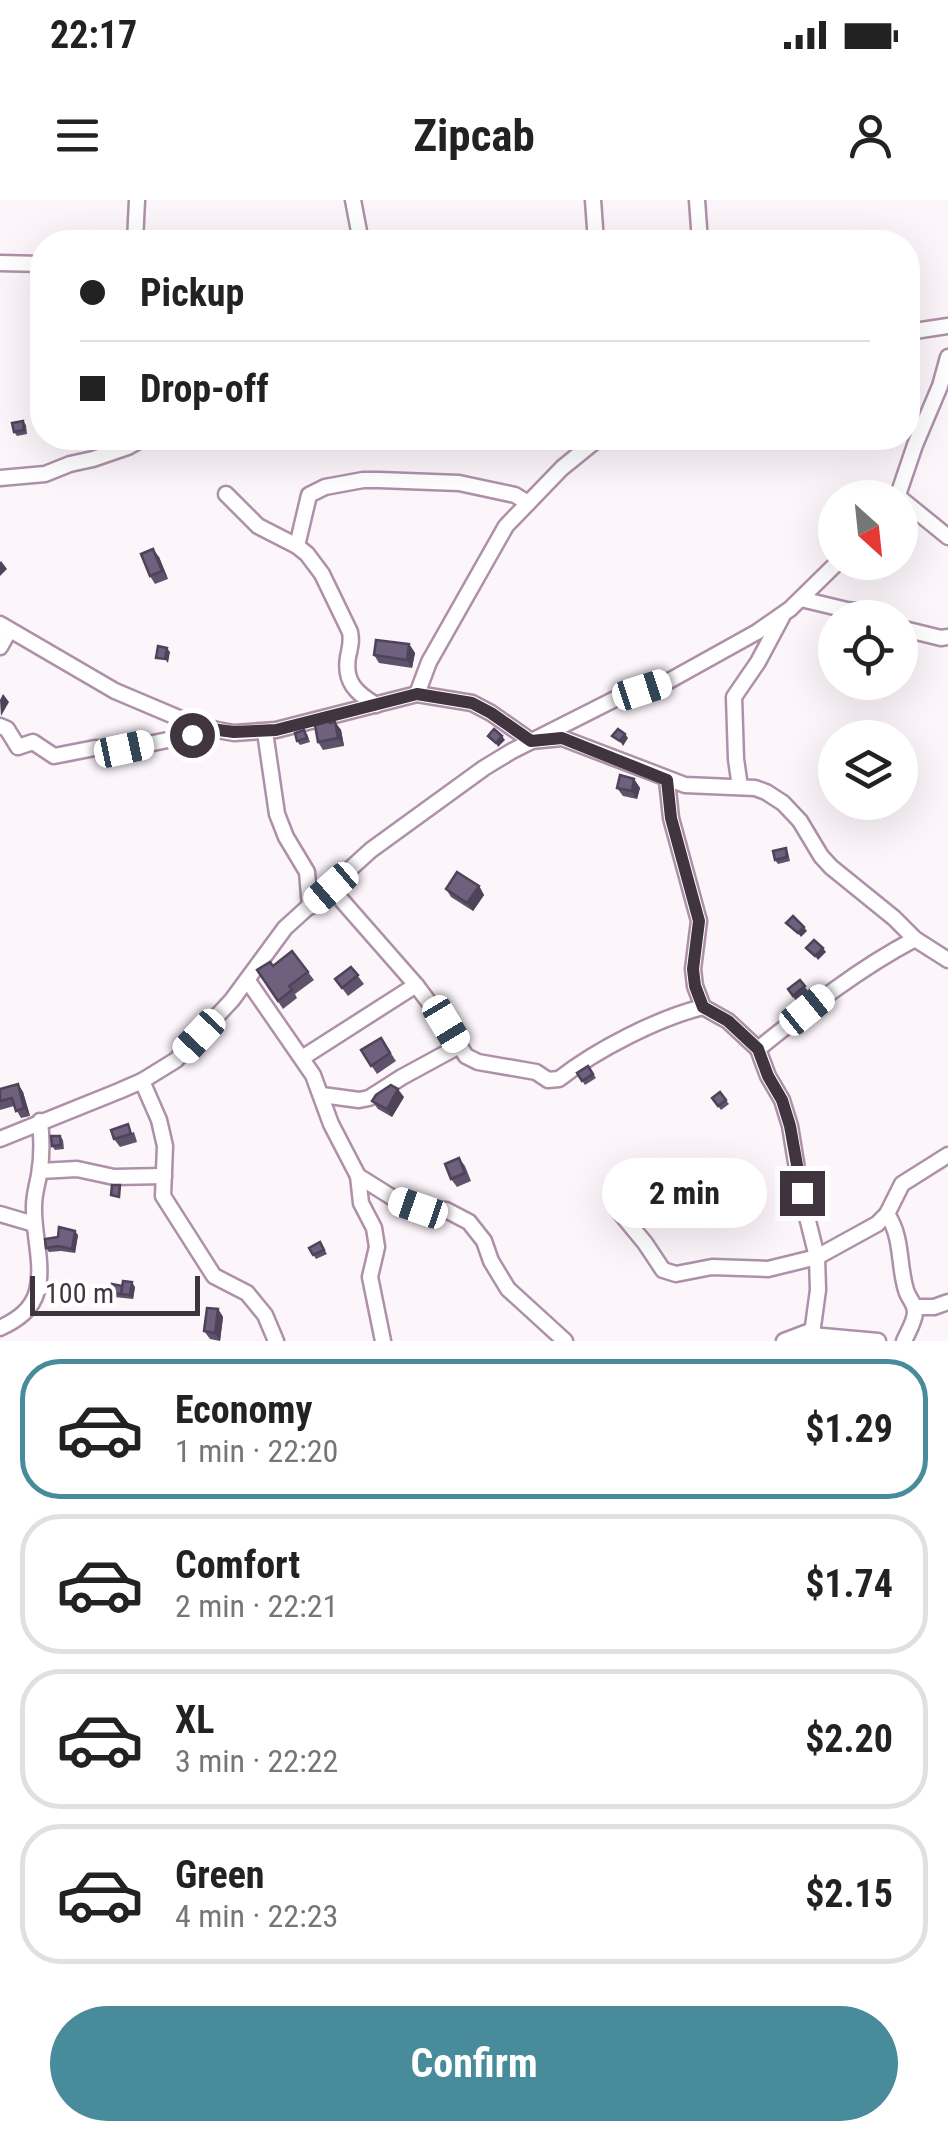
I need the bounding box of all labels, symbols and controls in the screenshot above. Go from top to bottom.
text: 22:17 [50,13,137,57]
icon: menu [50,108,105,163]
icon: person [843,108,898,163]
text: Zipcab [413,109,535,162]
text: Pickup [140,271,244,315]
text: Drop-off [140,367,269,411]
north arrow [818,480,918,580]
map controls [818,480,918,820]
button: locate [818,600,918,700]
car [609,666,675,714]
route start [170,713,215,758]
button: layers [818,720,918,820]
car [92,728,156,770]
car [299,857,363,919]
car [774,979,840,1041]
car [418,991,474,1057]
car [168,1004,230,1068]
callout: 2 min [602,1158,767,1228]
route end [780,1171,825,1216]
text: 2 min [649,1174,720,1212]
car [385,1184,451,1232]
scale bar [30,1271,200,1316]
text: 100 m [45,1277,114,1310]
icon: car [55,1384,145,1474]
text: Economy [175,1388,312,1432]
text: $1.29 [805,1407,893,1451]
text: 1 min · 22:20 [175,1432,338,1470]
icon: car [55,1539,145,1629]
text: Comfort [175,1543,300,1587]
text: $1.74 [805,1562,893,1606]
text: 2 min · 22:21 [175,1587,338,1625]
icon: car [55,1694,145,1784]
text: XL [175,1698,214,1742]
text: $2.20 [805,1717,893,1761]
text: 3 min · 22:22 [175,1742,338,1780]
icon: car [55,1849,145,1939]
text: Green [175,1853,265,1897]
text: $2.15 [805,1872,893,1916]
text: 4 min · 22:23 [175,1897,338,1935]
button: Confirm [50,2006,898,2121]

